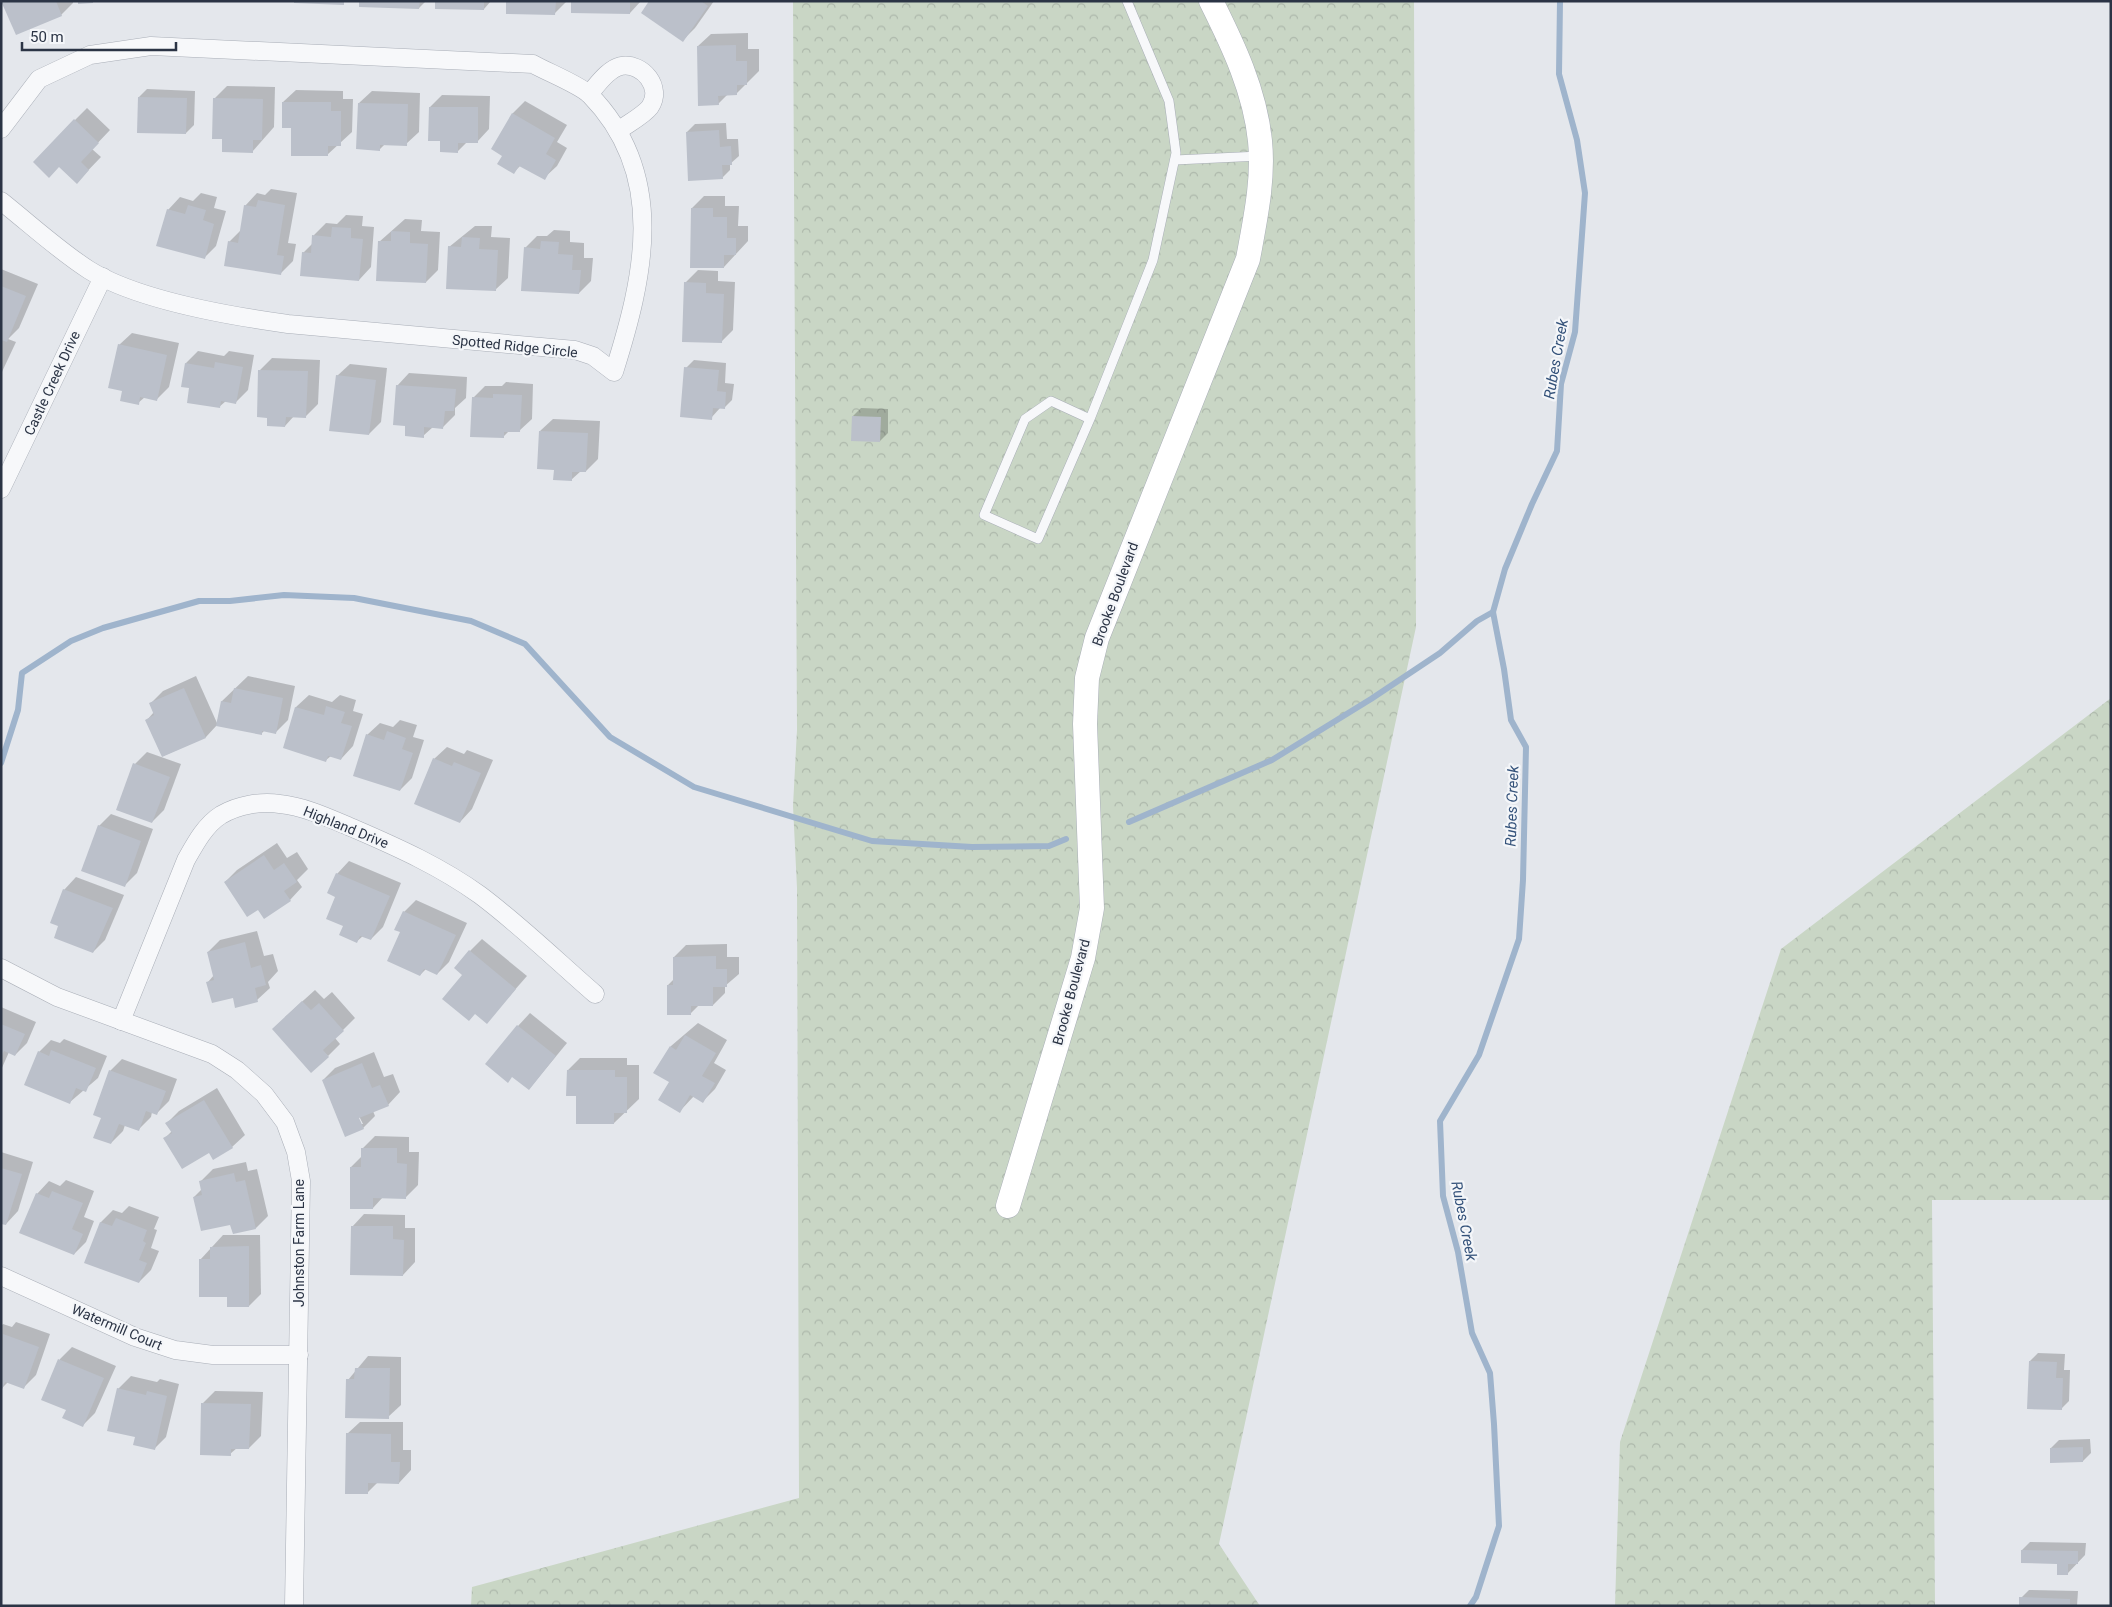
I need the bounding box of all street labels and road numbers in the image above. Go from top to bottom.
street label: Castle Creek Drive [21,328,83,438]
street label: Spotted Ridge Circle [451,331,579,361]
street label: Brooke Boulevard [1089,540,1141,648]
street label: Highland Drive [301,803,391,851]
street label: Brooke Boulevard [1049,937,1093,1047]
street label: Johnston Farm Lane [291,1179,307,1307]
street label: Watermill Court [69,1301,165,1353]

